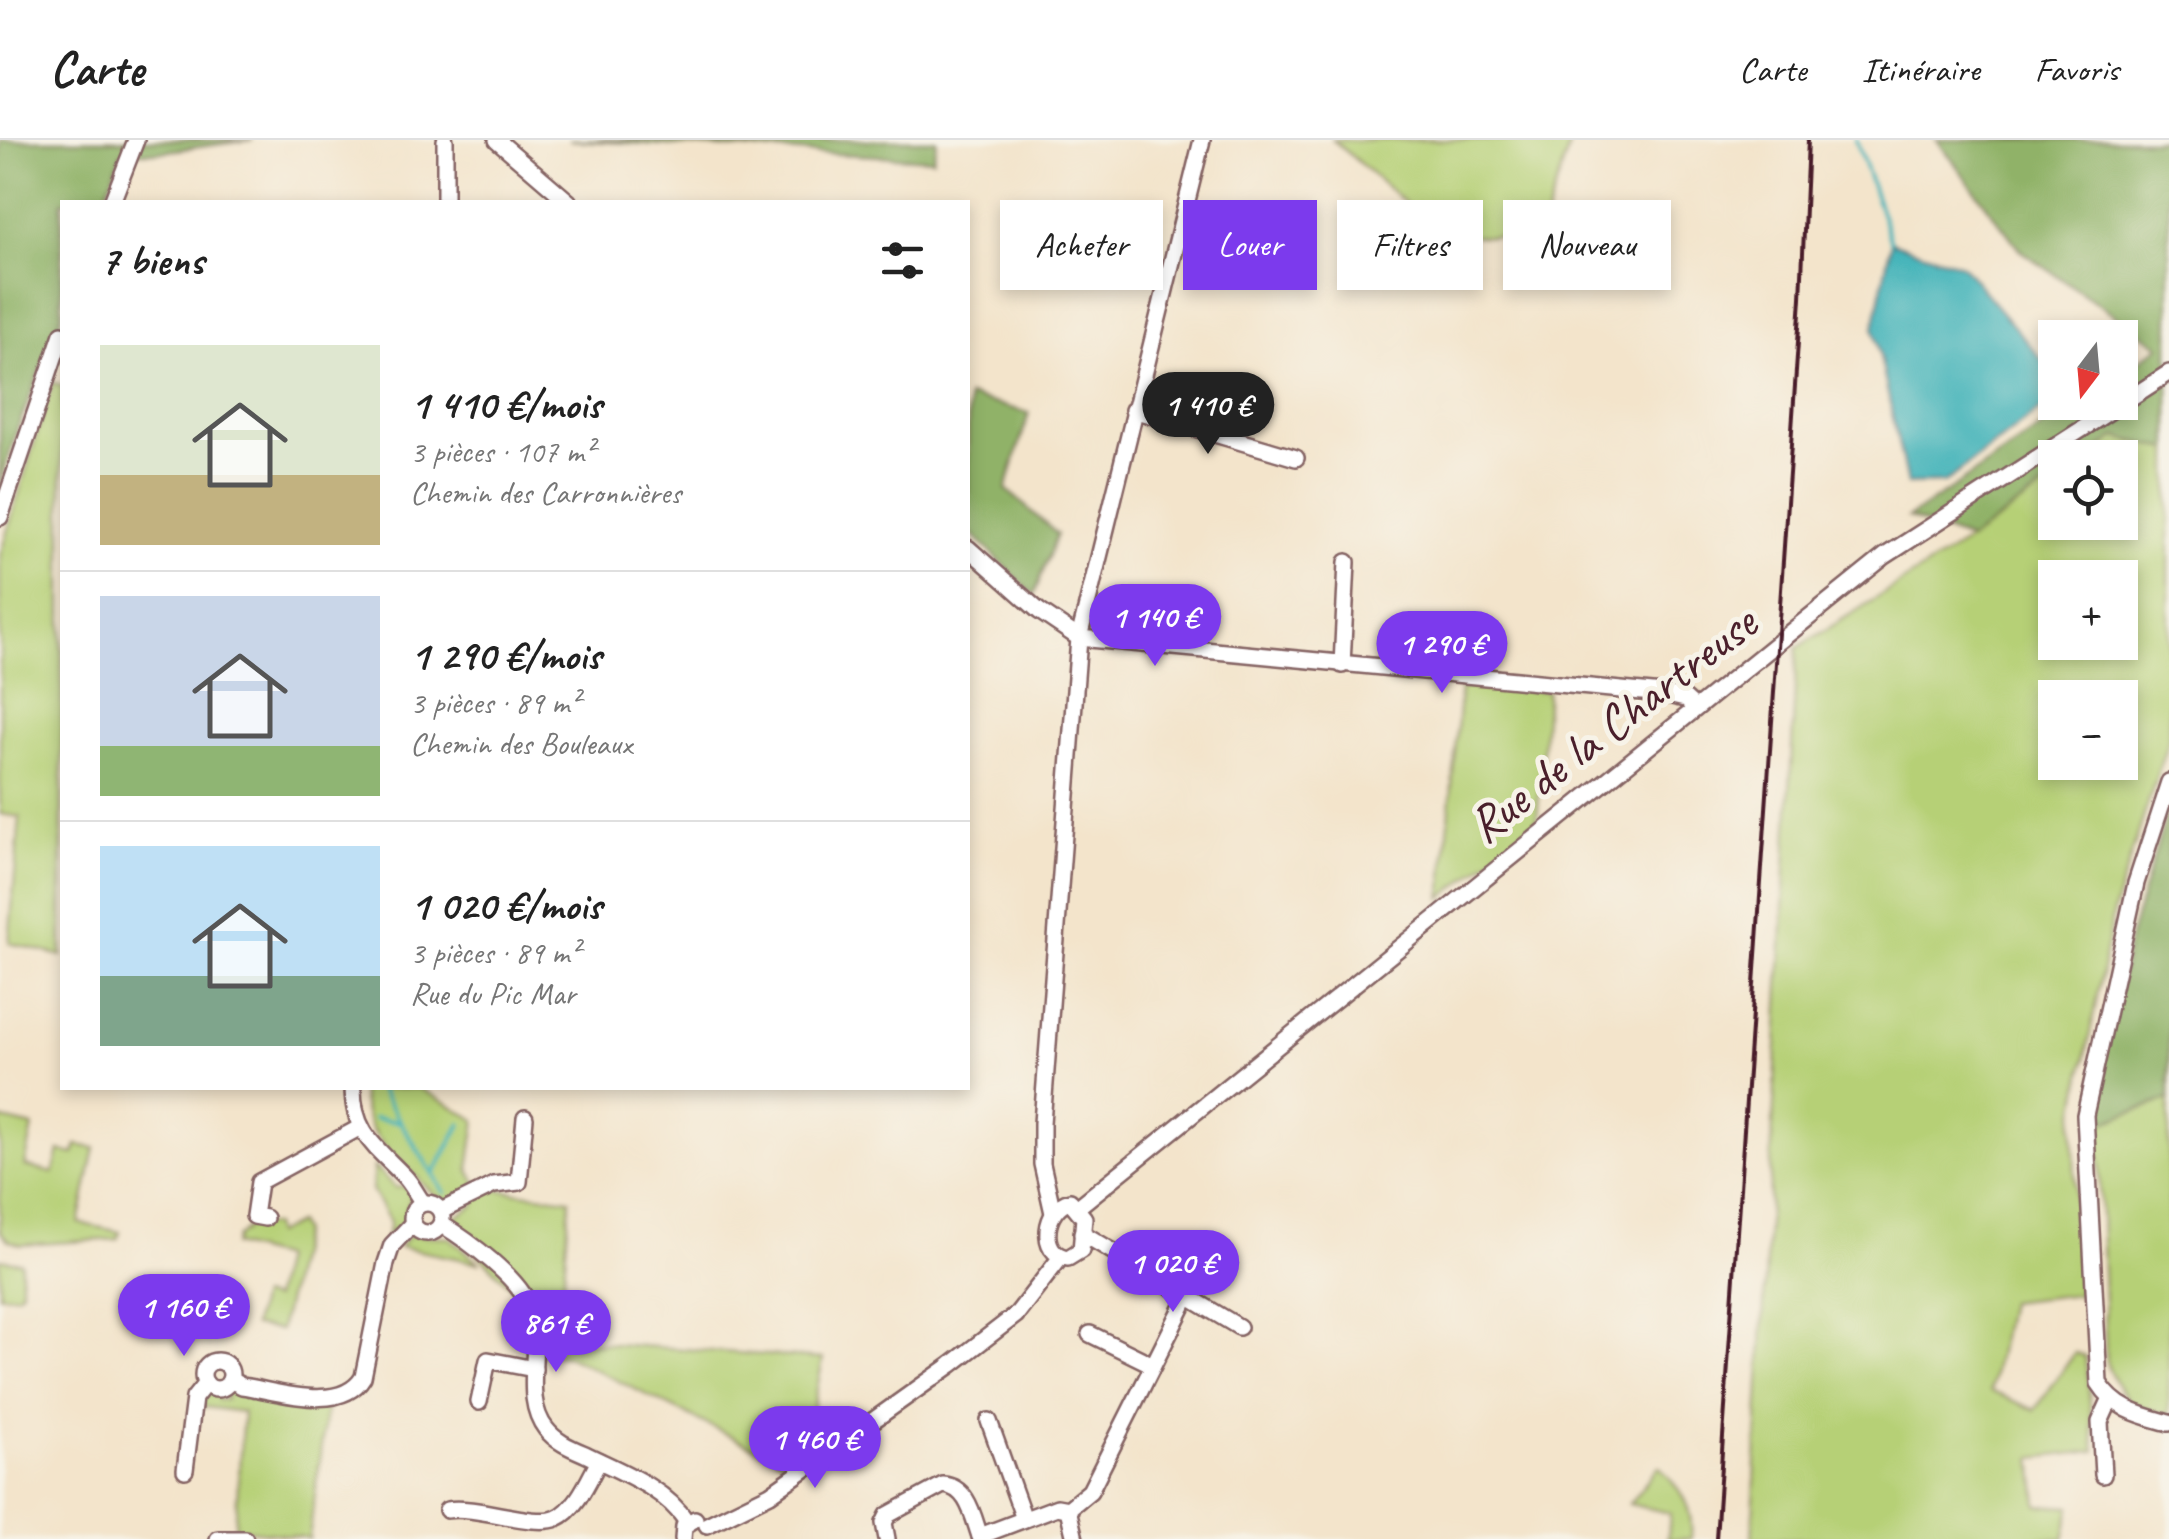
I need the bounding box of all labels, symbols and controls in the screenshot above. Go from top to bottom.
text: Carte [50,39,144,99]
text: Carte [1739,47,1807,92]
text: Itinéraire [1862,47,1980,92]
text: Favoris [2035,47,2119,92]
chip: Acheter [1000,200,1163,290]
chip: Louer [1183,200,1317,290]
chip: Filtres [1337,200,1483,290]
chip: Nouveau [1503,200,1671,290]
icon: filters [875,233,930,288]
text: 7 biens [100,234,204,287]
north arrow [2038,320,2138,420]
map controls [2038,320,2138,780]
pin: 1 410 € [1116,372,1300,457]
text: 1 410 €/mois [410,378,602,431]
text: 1 410 € [1164,384,1252,425]
icon: home [180,385,300,505]
text: 3 pièces · 107 m² [410,431,594,472]
button: locate [2038,440,2138,540]
text: Chemin des Carronnières [410,472,681,513]
button: + [2038,560,2138,660]
pin: 1 140 € [1063,584,1247,669]
street label: Rue de la Chartreuse [1455,590,1771,856]
text: 1 140 € [1111,596,1199,637]
pin: 1 290 € [1350,611,1534,696]
text: 1 290 € [1398,623,1486,664]
text: 1 290 €/mois [410,629,601,682]
icon: home [180,636,300,756]
button: − [2038,680,2138,780]
text: 3 pièces · 89 m² [410,682,579,723]
text: Chemin des Bouleaux [410,723,632,764]
text: 1 020 €/mois [410,879,602,932]
icon: home [180,886,300,1006]
text: 3 pièces · 89 m² [410,932,579,973]
text: Rue du Pic Mar [410,973,576,1014]
pin: 1 020 € [1081,1230,1265,1315]
text: 1 020 € [1129,1242,1217,1283]
pin: 1 160 € [92,1274,276,1359]
text: 1 160 € [140,1286,228,1327]
pin: 861 € [486,1290,626,1375]
text: 861 € [523,1302,589,1343]
pin: 1 460 € [723,1406,907,1491]
text: 1 460 € [771,1418,859,1459]

